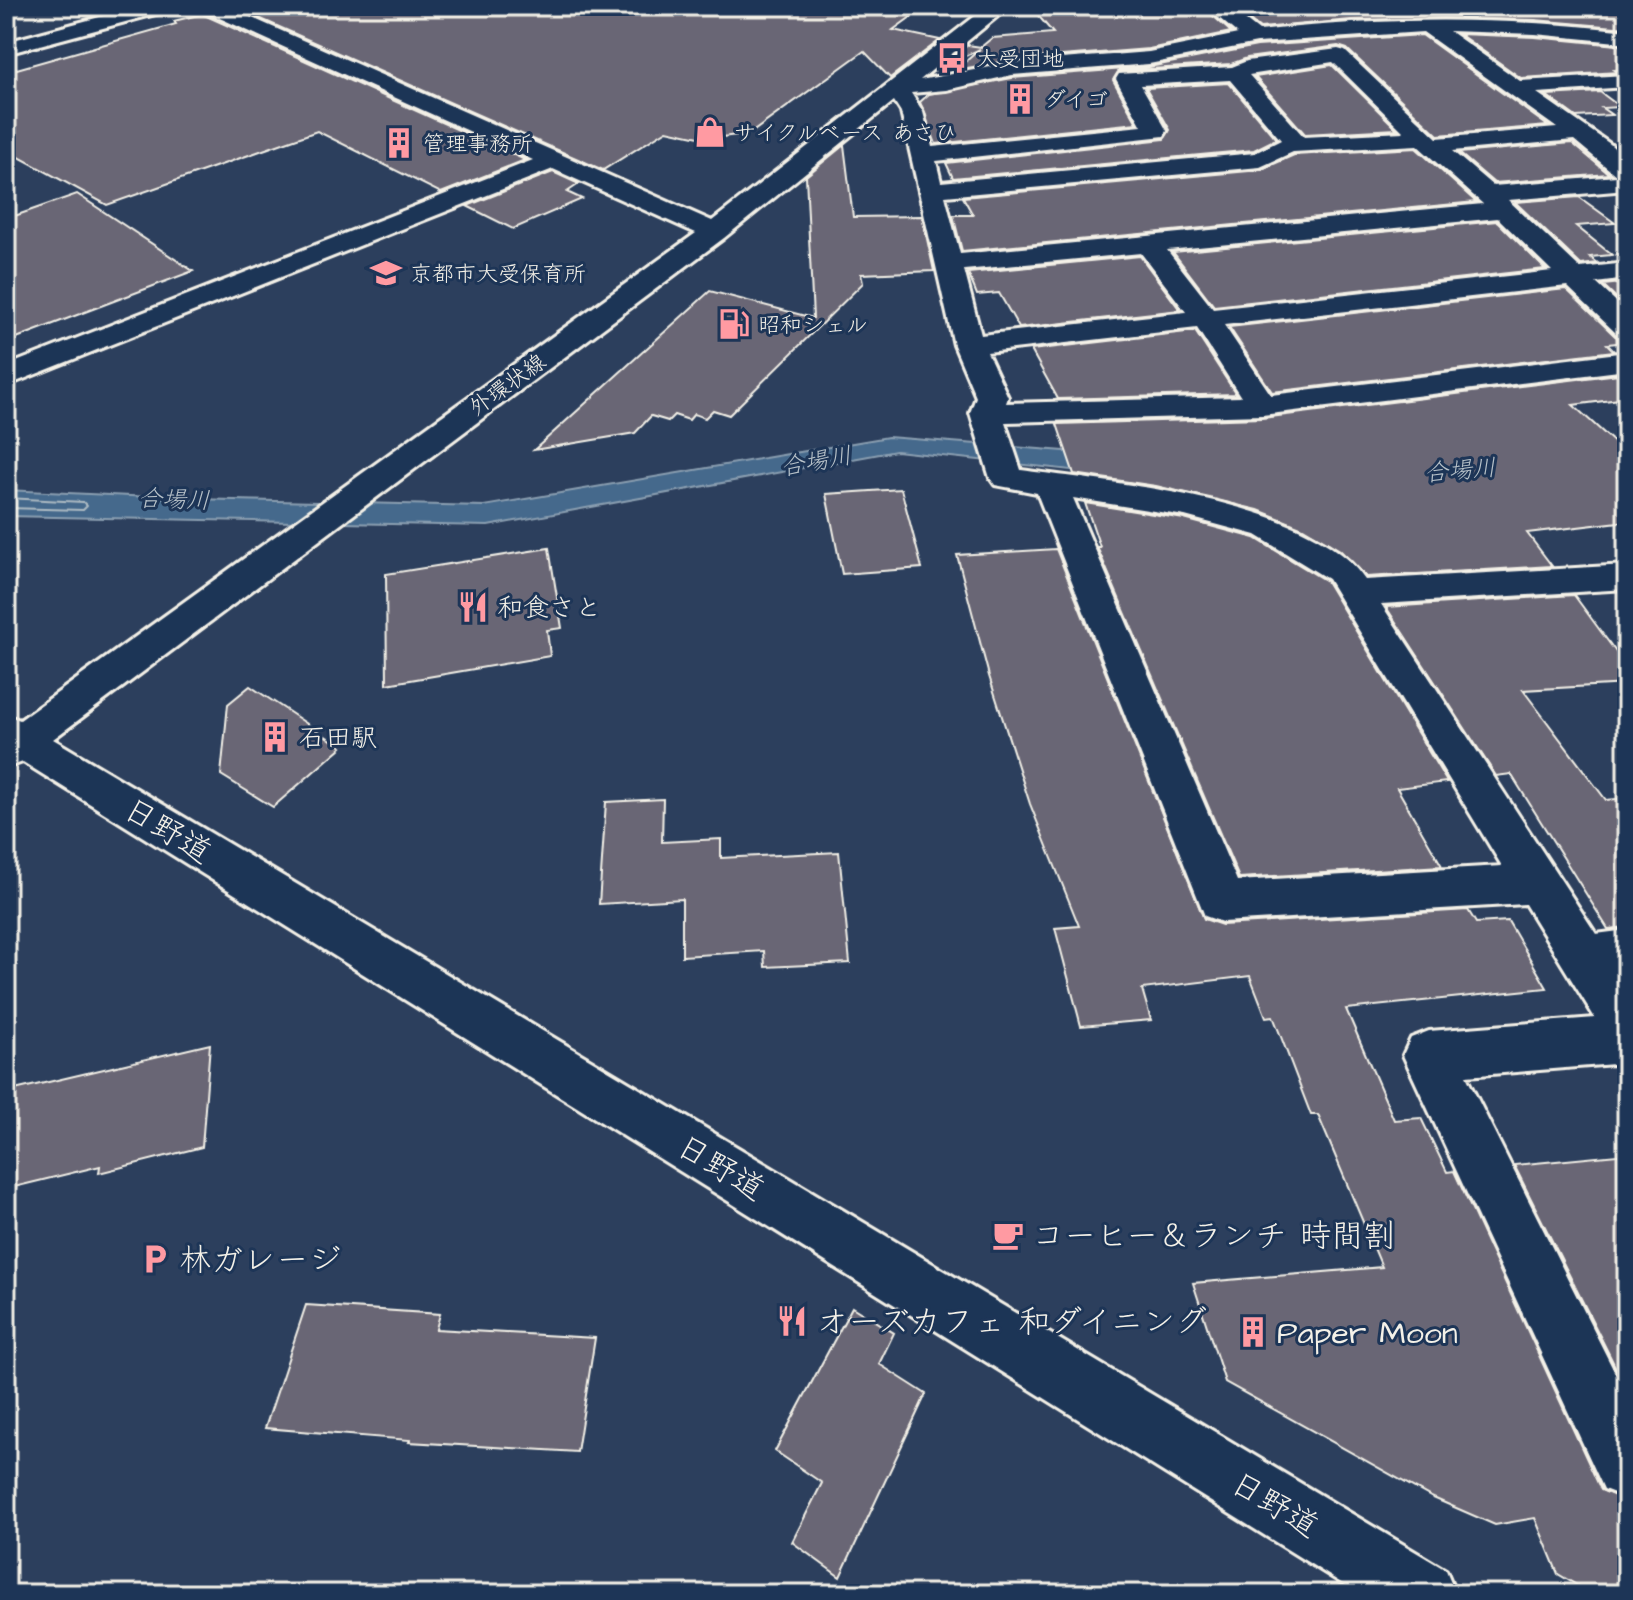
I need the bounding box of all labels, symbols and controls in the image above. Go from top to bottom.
bus stop icon: 大受団地 [935,41,969,75]
place label: 大受団地 [976,44,1064,75]
building icon: ダイゴ [1003,82,1037,116]
place label: ダイゴ [1044,85,1108,116]
shop icon: サイクルベース あさひ [693,115,727,149]
place label: サイクルベース あさひ [734,118,957,149]
building icon: 管理事務所 [382,126,416,160]
place label: 管理事務所 [423,129,533,160]
school or university icon: 京都市大受保育所 [369,256,403,290]
place label: 京都市大受保育所 [410,259,586,290]
fuel station icon: 昭和シェル [717,307,751,341]
place label: 昭和シェル [758,310,868,341]
street label: 外環状線 [463,347,553,424]
water label: 合場川 [778,439,855,485]
water label: 合場川 [1423,451,1497,491]
water label: 合場川 [137,482,211,518]
restaurant icon: 和食さと [456,590,490,624]
place label: 和食さと [497,590,601,626]
building icon: 石田駅 [258,720,292,754]
place label: 石田駅 [299,720,377,756]
street label: 日野道 [114,787,220,875]
street label: 日野道 [667,1124,773,1212]
place label: コーヒー＆ランチ 時間割 [1032,1214,1396,1259]
cafe icon: コーヒー＆ランチ 時間割 [991,1218,1025,1252]
place label: 林ガレージ [179,1238,341,1283]
parking icon: 林ガレージ [138,1242,172,1276]
place label: オーズカフェ 和ダイニング [816,1300,1207,1345]
restaurant icon: オーズカフェ 和ダイニング [775,1304,809,1338]
place label: Paper Moon [1277,1311,1458,1356]
building icon: Paper Moon [1236,1315,1270,1349]
street label: 日野道 [1221,1461,1327,1549]

